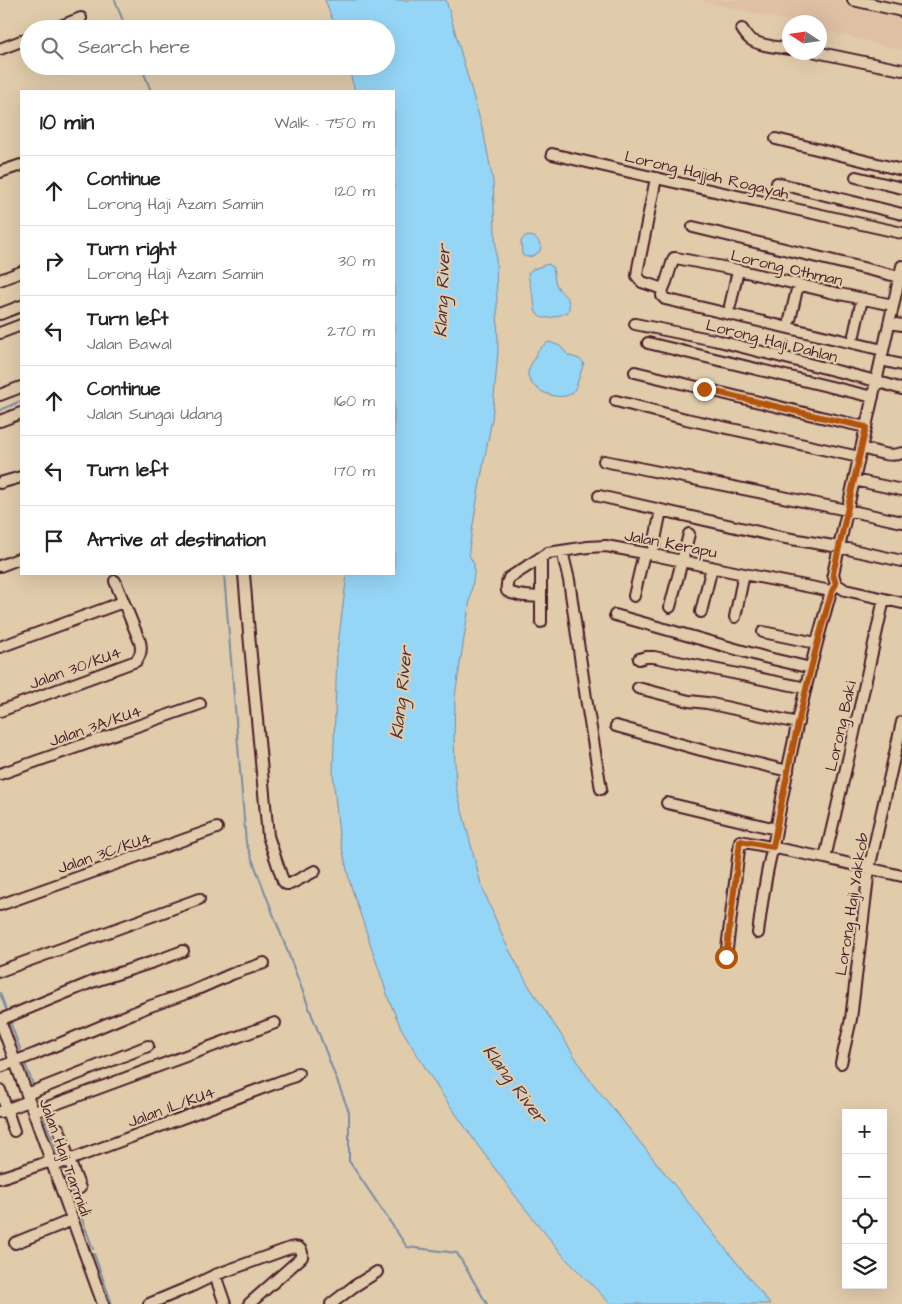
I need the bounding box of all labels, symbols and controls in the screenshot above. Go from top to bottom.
north arrow [782,15,827,60]
search box [20,20,395,75]
icon: search [38,34,66,62]
text: Search here [78,34,190,61]
text: 10 min [40,108,94,137]
text: Walk · 750 m [274,112,375,134]
street label: Lorong Hajjah Rogayah [622,145,791,206]
text: Continue [87,166,161,193]
icon: ahead [40,177,68,205]
text: 120 m [335,180,375,202]
text: Lorong Haji Azam Samin [87,193,264,215]
text: Turn right [87,236,176,263]
water label: Klang River [428,242,458,338]
street label: Lorong Othman [728,244,845,293]
icon: right [40,247,68,275]
text: 30 m [338,250,375,272]
text: Lorong Haji Azam Samin [87,263,264,285]
text: Turn left [87,306,168,333]
street label: Lorong Haji Dahlan [703,314,840,369]
icon: left [40,317,68,345]
text: 270 m [327,320,375,342]
text: Jalan Bawal [87,333,172,355]
text: Continue [87,376,161,403]
route end [693,378,716,401]
icon: ahead [40,387,68,415]
text: 160 m [334,390,375,412]
text: Jalan Sungai Udang [87,403,222,425]
icon: left [40,457,68,485]
text: Turn left [87,457,168,484]
text: 170 m [334,460,375,482]
street label: Jalan Kerapu [623,524,719,564]
icon: arrive [40,527,68,555]
text: Arrive at destination [87,527,266,554]
street label: Jalan 30/KU4 [26,641,125,695]
water label: Klang River [384,643,420,741]
street label: Lorong Baki [820,678,863,774]
street label: Jalan 3A/KU4 [46,700,145,752]
street label: Jalan 3C/KU4 [54,827,154,879]
street label: Lorong Haji Yakkob [830,831,875,977]
route start [715,946,738,969]
water label: Klang River [476,1040,554,1131]
street label: Jalan 1L/KU4 [125,1081,218,1133]
street label: Jalan Haji Tarmidi [34,1096,97,1220]
map controls [842,1109,887,1289]
button: + [842,1109,887,1154]
button: − [842,1154,887,1199]
button: locate [842,1199,887,1244]
button: layers [842,1244,887,1289]

